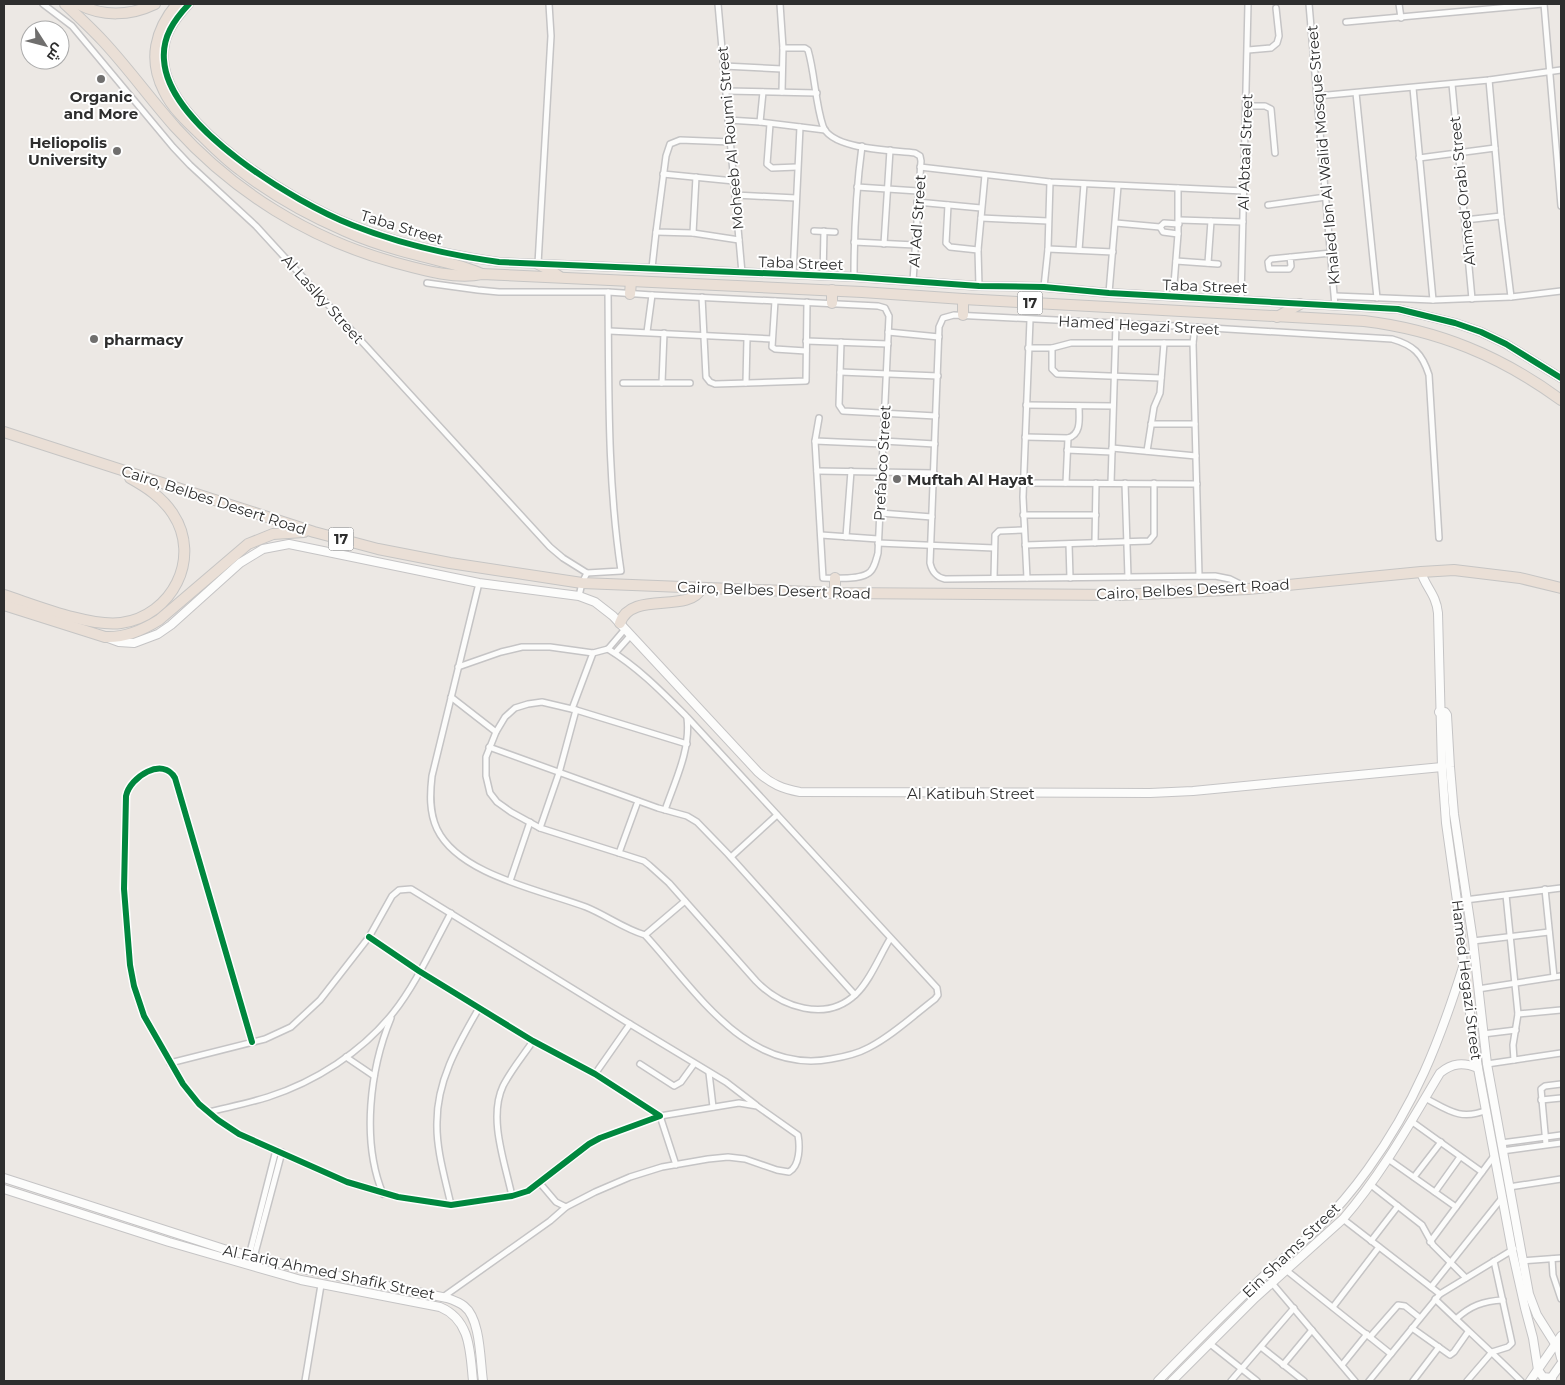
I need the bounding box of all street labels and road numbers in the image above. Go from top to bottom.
street label: Khaled Ibn Al Walid Mosque Street [1302,24,1344,286]
street label: Moheeb Al Roumi Street [713,45,747,231]
street label: Al Abtaal Street [1233,93,1257,211]
street label: Ahmed Orabi Street [1445,115,1479,267]
street label: Al Adl Street [904,174,930,268]
street label: Taba Street [358,205,446,249]
street label: Al Laslky Street [278,250,368,348]
street label: Taba Street [758,252,844,274]
street label: Taba Street [1162,275,1248,297]
road number: 17 [1018,292,1042,314]
street label: Hamed Hegazi Street [1058,311,1220,339]
street label: Prefabco Street [869,404,895,522]
street label: Cairo, Belbes Desert Road [119,461,309,539]
road number: 17 [328,528,354,550]
street label: Cairo, Belbes Desert Road [1096,574,1290,604]
street label: Cairo, Belbes Desert Road [677,577,871,603]
street label: Al Katibuh Street [907,784,1035,803]
street label: Hamed Hegazi Street [1448,899,1486,1061]
street label: Ein Shams Street [1238,1198,1344,1302]
street label: Al Fariq Ahmed Shafik Street [221,1240,437,1304]

